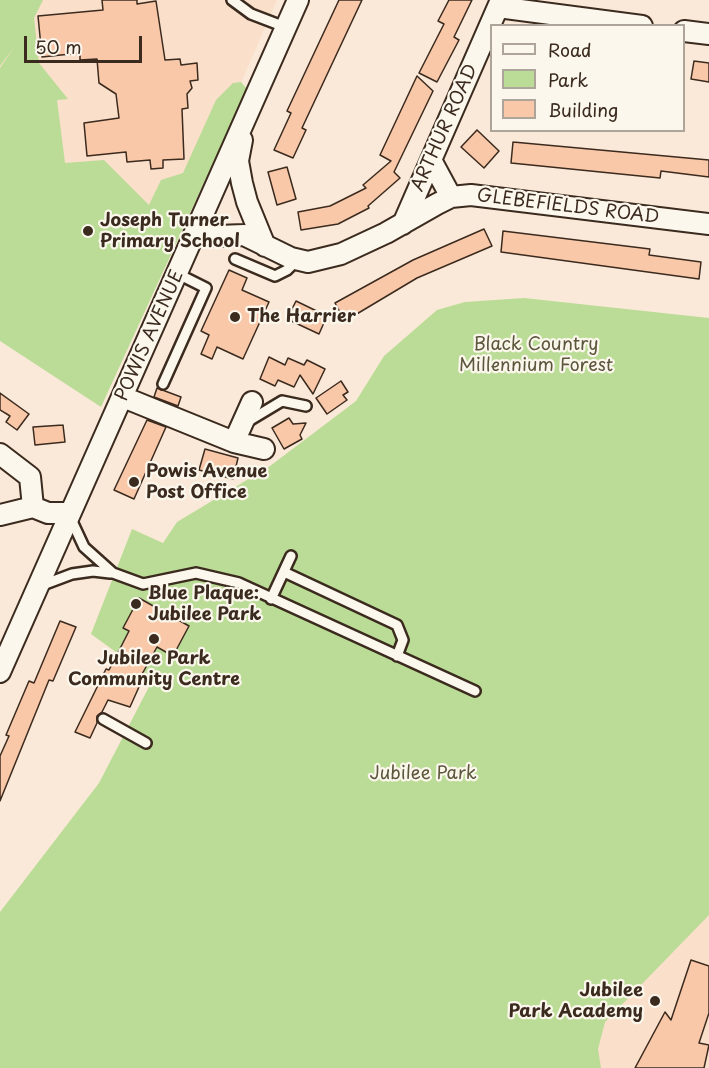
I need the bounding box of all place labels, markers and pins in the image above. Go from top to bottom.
place label: Joseph Turner Primary School [100,210,240,252]
marker: Joseph Turner Primary School [81,224,95,238]
place label: The Harrier [247,306,356,328]
marker: The Harrier [228,310,242,324]
place label: Powis Avenue Post Office [146,461,267,504]
marker: Powis Avenue Post Office [127,475,141,489]
place label: Blue Plaque: Jubilee Park [148,583,261,626]
marker: Blue Plaque: Jubilee Park [129,597,143,611]
marker: Jubilee Park Community Centre [147,632,161,646]
place label: Jubilee Park Community Centre [68,648,240,690]
place label: Jubilee Park Academy [508,980,643,1022]
marker: Jubilee Park Academy [648,994,662,1008]

